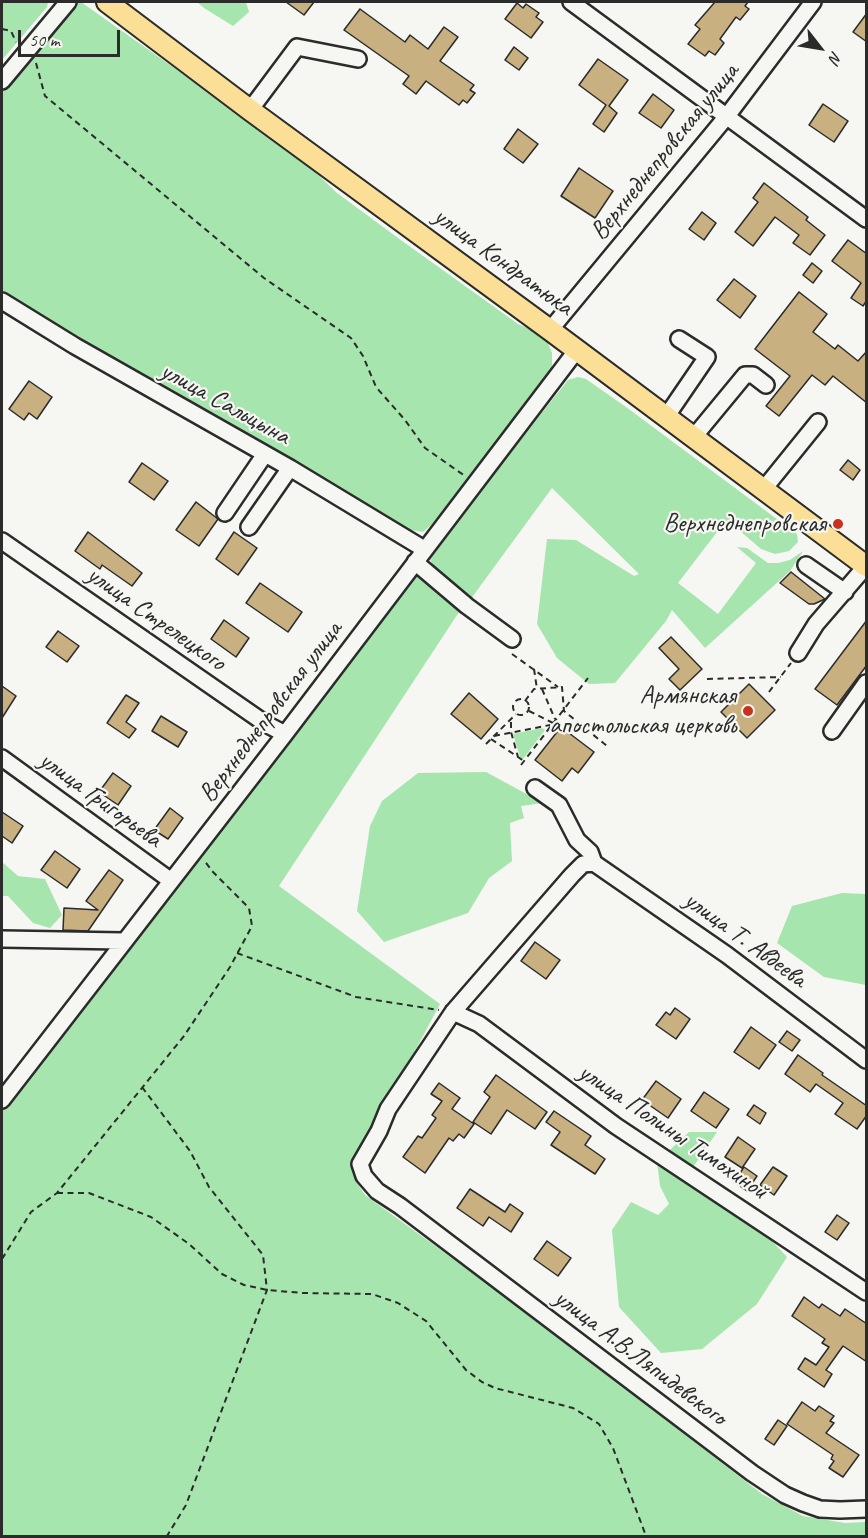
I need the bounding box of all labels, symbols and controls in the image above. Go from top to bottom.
scale bar [21,18,123,56]
north arrow [790,18,850,78]
text: 50 m [29,29,60,51]
text: N [824,48,847,67]
street label: Верхнеднепровская улица [584,57,746,247]
street label: улица Кондратюка [427,201,579,323]
street label: улица Сальцына [155,356,295,452]
place label: Верхнеднепровская [663,508,826,540]
marker: Верхнеднепровская [831,517,845,531]
street label: улица Стрелецкого [80,560,232,678]
street label: Верхнеднепровская улица [193,615,349,809]
place label: Армянская апостольская церковь [549,680,736,742]
marker: Армянская апостольская церковь [741,704,755,718]
street label: улица Григорьева [32,745,168,855]
street label: улица Т. Авдеева [677,885,813,995]
street label: улица Полины Тимохиной [572,1057,774,1207]
street label: улица А.В.Ляпидевского [548,1283,732,1433]

